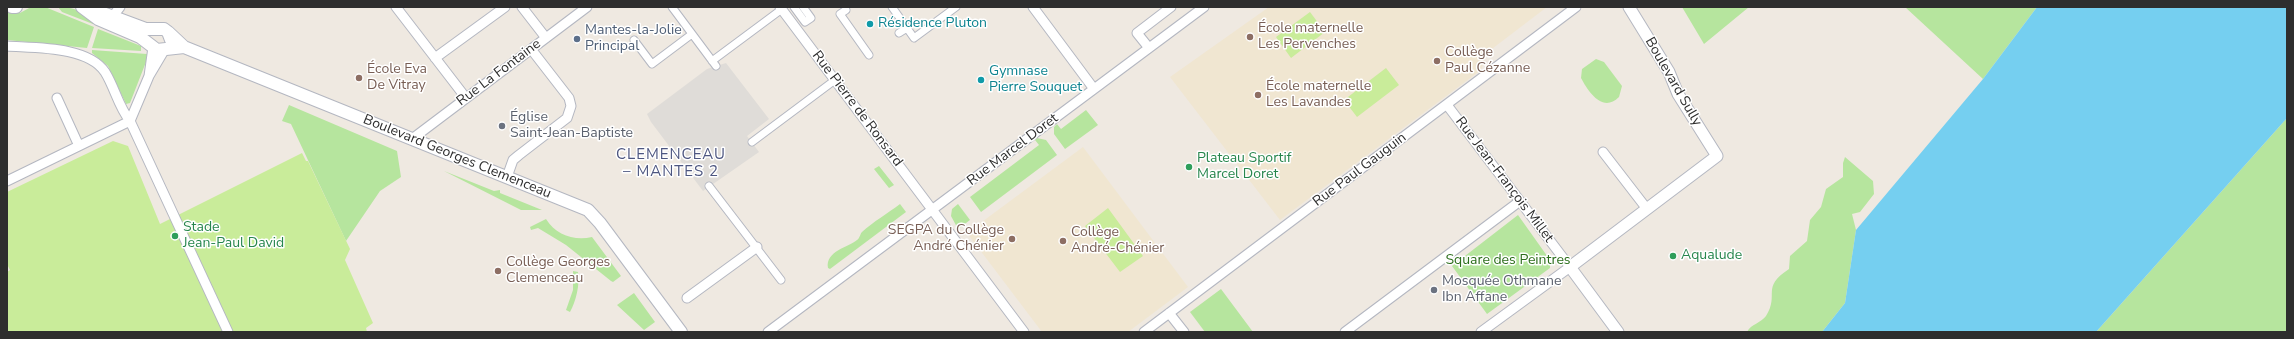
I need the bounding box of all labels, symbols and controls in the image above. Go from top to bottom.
place label: Résidence Pluton [878,16,987,32]
marker: Résidence Pluton [865,19,875,29]
place label: École maternelle Les Pervenches [1258,21,1363,54]
place label: Mantes-la-Jolie Principal [585,23,682,56]
marker: École maternelle Les Pervenches [1245,32,1255,42]
marker: Mantes-la-Jolie Principal [572,34,582,44]
street label: Boulevard Sully [1641,35,1705,129]
street label: Rue La Fontaine [454,36,544,110]
place label: Collège Paul Cézanne [1445,45,1530,78]
street label: Rue Pierre de Ronsard [808,48,906,170]
marker: Collège Paul Cézanne [1432,56,1442,66]
place label: École Eva De Vitray [367,62,427,94]
place label: Gymnase Pierre Souquet [989,64,1082,96]
marker: École Eva De Vitray [354,73,364,83]
marker: Gymnase Pierre Souquet [976,75,986,85]
place label: École maternelle Les Lavandes [1266,79,1371,112]
marker: École maternelle Les Lavandes [1253,90,1263,100]
place label: Église Saint-Jean-Baptiste [510,110,633,142]
street label: Rue Marcel Doret [964,110,1062,190]
street label: Boulevard Georges Clemenceau [360,111,554,203]
street label: Rue Jean-François Millet [1451,114,1557,246]
marker: Église Saint-Jean-Baptiste [497,121,507,131]
street label: Rue Paul Gauguin [1310,129,1410,211]
district label: CLEMENCEAU – MANTES 2 [616,146,726,181]
place label: Plateau Sportif Marcel Doret [1197,151,1291,184]
marker: Plateau Sportif Marcel Doret [1184,162,1194,172]
place label: Stade Jean-Paul David [183,220,284,252]
place label: SEGPA du Collège André Chénier [888,223,1004,256]
place label: Collège André-Chénier [1071,225,1164,258]
marker: Stade Jean-Paul David [170,231,180,241]
marker: SEGPA du Collège André Chénier [1007,234,1017,244]
marker: Collège André-Chénier [1058,236,1068,246]
place label: Aqualude [1681,248,1742,264]
marker: Aqualude [1668,251,1678,261]
park label: Square des Peintres [1445,253,1571,269]
place label: Collège Georges Clemenceau [506,255,610,288]
marker: Collège Georges Clemenceau [493,266,503,276]
place label: Mosquée Othmane Ibn Affane [1442,274,1561,306]
marker: Mosquée Othmane Ibn Affane [1429,285,1439,295]

